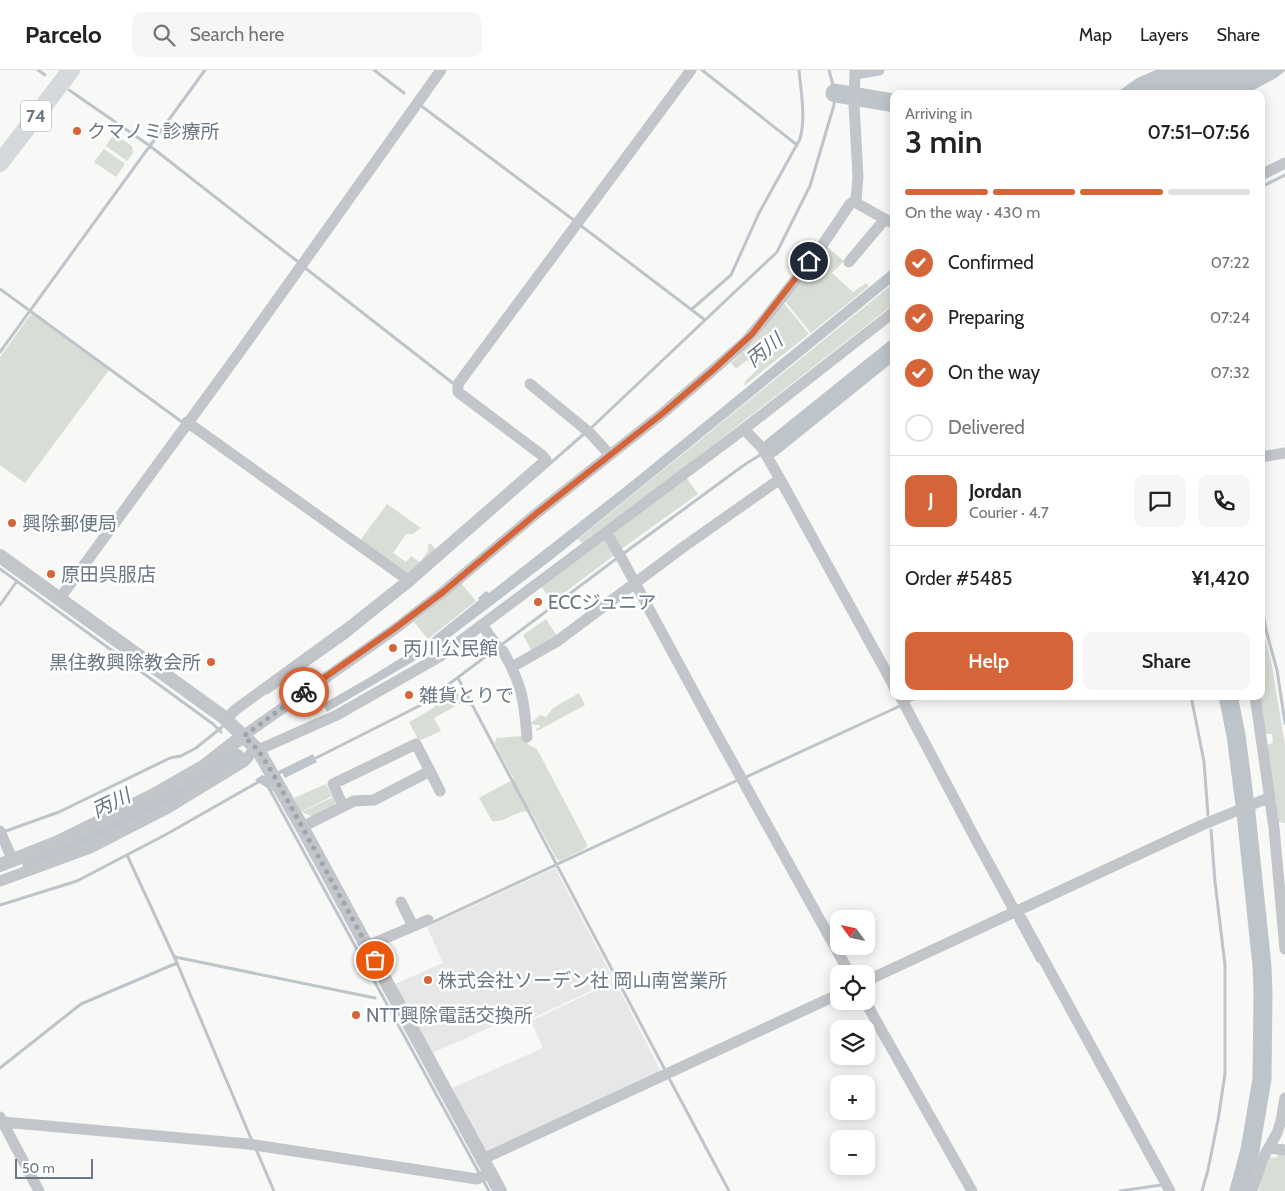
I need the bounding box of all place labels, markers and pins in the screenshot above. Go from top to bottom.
place label: クマノミ診療所 [87,120,219,143]
marker: クマノミ診療所 [71,125,83,137]
pin [788,240,830,282]
place label: 興除郵便局 [22,512,117,535]
marker: 興除郵便局 [6,517,18,529]
place label: 原田呉服店 [61,563,156,586]
marker: 原田呉服店 [45,568,57,580]
place label: ECCジュニア [548,591,656,614]
marker: ECCジュニア [532,596,544,608]
place label: 丙川公民館 [403,637,498,660]
marker: 丙川公民館 [387,642,399,654]
place label: 黒住教興除教会所 [49,651,201,674]
marker: 黒住教興除教会所 [205,656,217,668]
place label: 雑貨とりで [419,684,514,707]
marker: 雑貨とりで [403,689,415,701]
pin [354,939,396,981]
place label: 株式会社ソーデン社 岡山南営業所 [438,969,727,992]
marker: 株式会社ソーデン社 岡山南営業所 [422,974,434,986]
place label: NTT興除電話交換所 [366,1004,533,1027]
marker: NTT興除電話交換所 [350,1009,362,1021]

